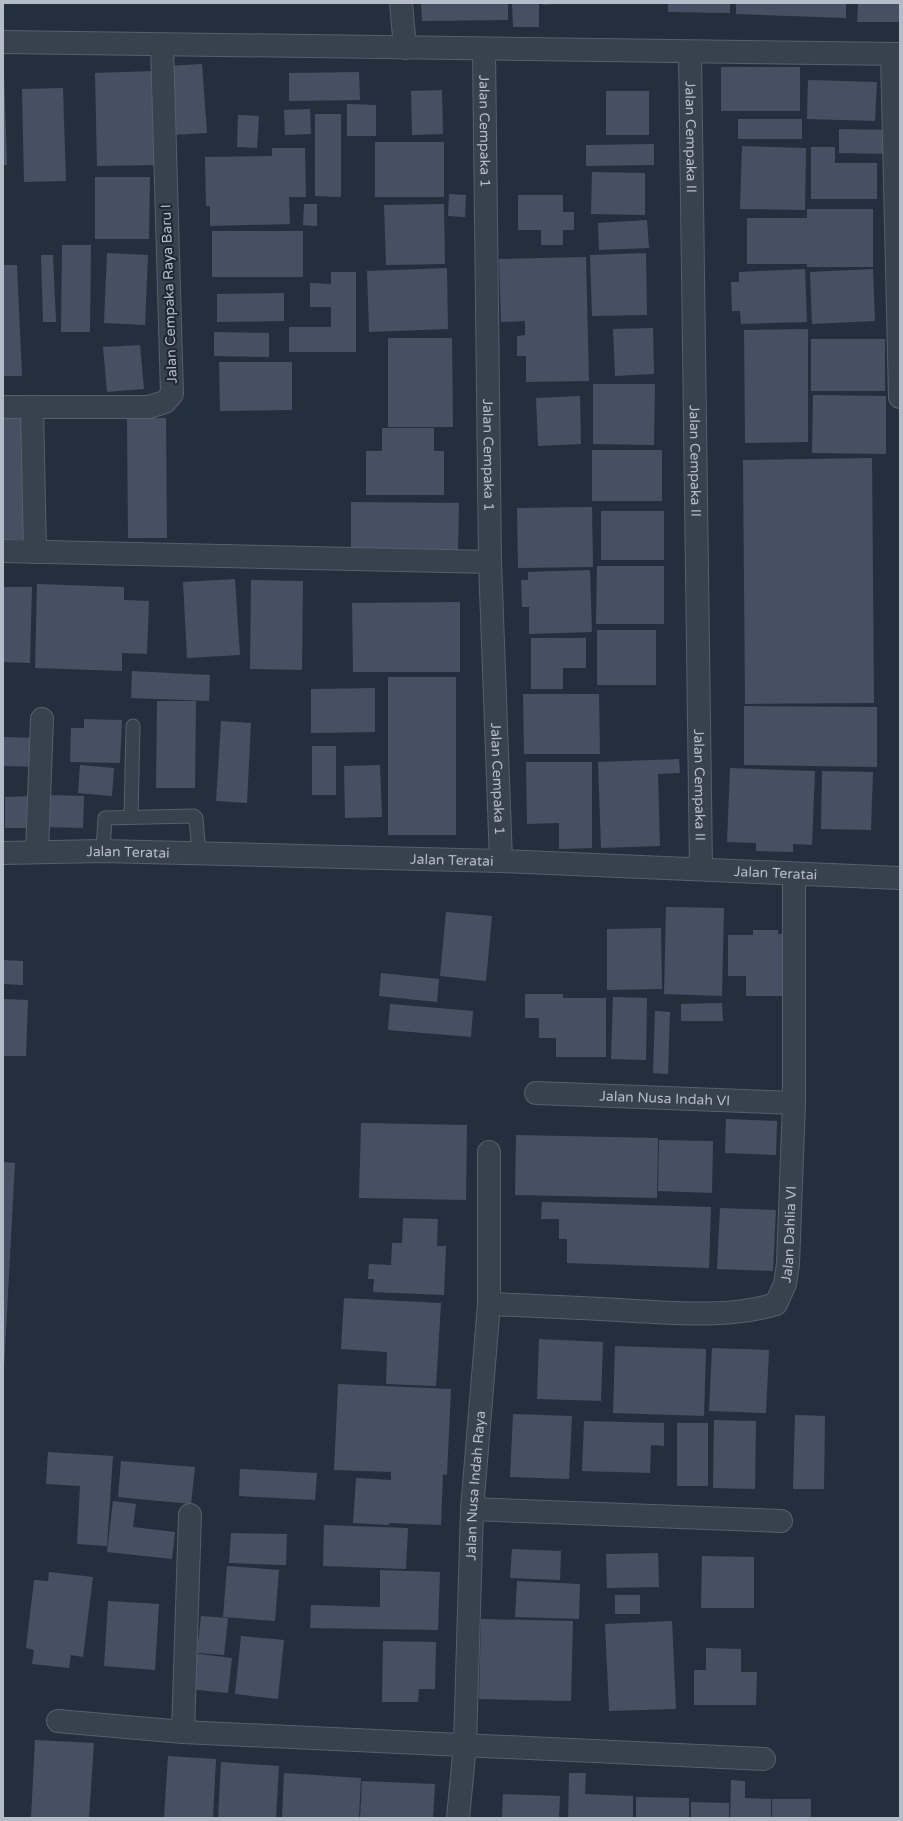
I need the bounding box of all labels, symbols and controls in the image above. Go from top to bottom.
street label: Jalan Cempaka 1 [476,75,494,187]
street label: Jalan Cempaka II [682,81,700,193]
street label: Jalan Cempaka Raya Baru I [157,204,181,384]
street label: Jalan Cempaka 1 [480,398,498,511]
street label: Jalan Cempaka II [686,405,705,517]
street label: Jalan Cempaka 1 [487,722,509,835]
street label: Jalan Cempaka II [691,729,709,841]
street label: Jalan Teratai [86,842,170,861]
street label: Jalan Teratai [410,850,494,869]
street label: Jalan Teratai [734,862,818,883]
street label: Jalan Nusa Indah VI [599,1087,731,1109]
street label: Jalan Dahlia VI [777,1186,799,1284]
street label: Jalan Nusa Indah Raya [462,1410,489,1561]

